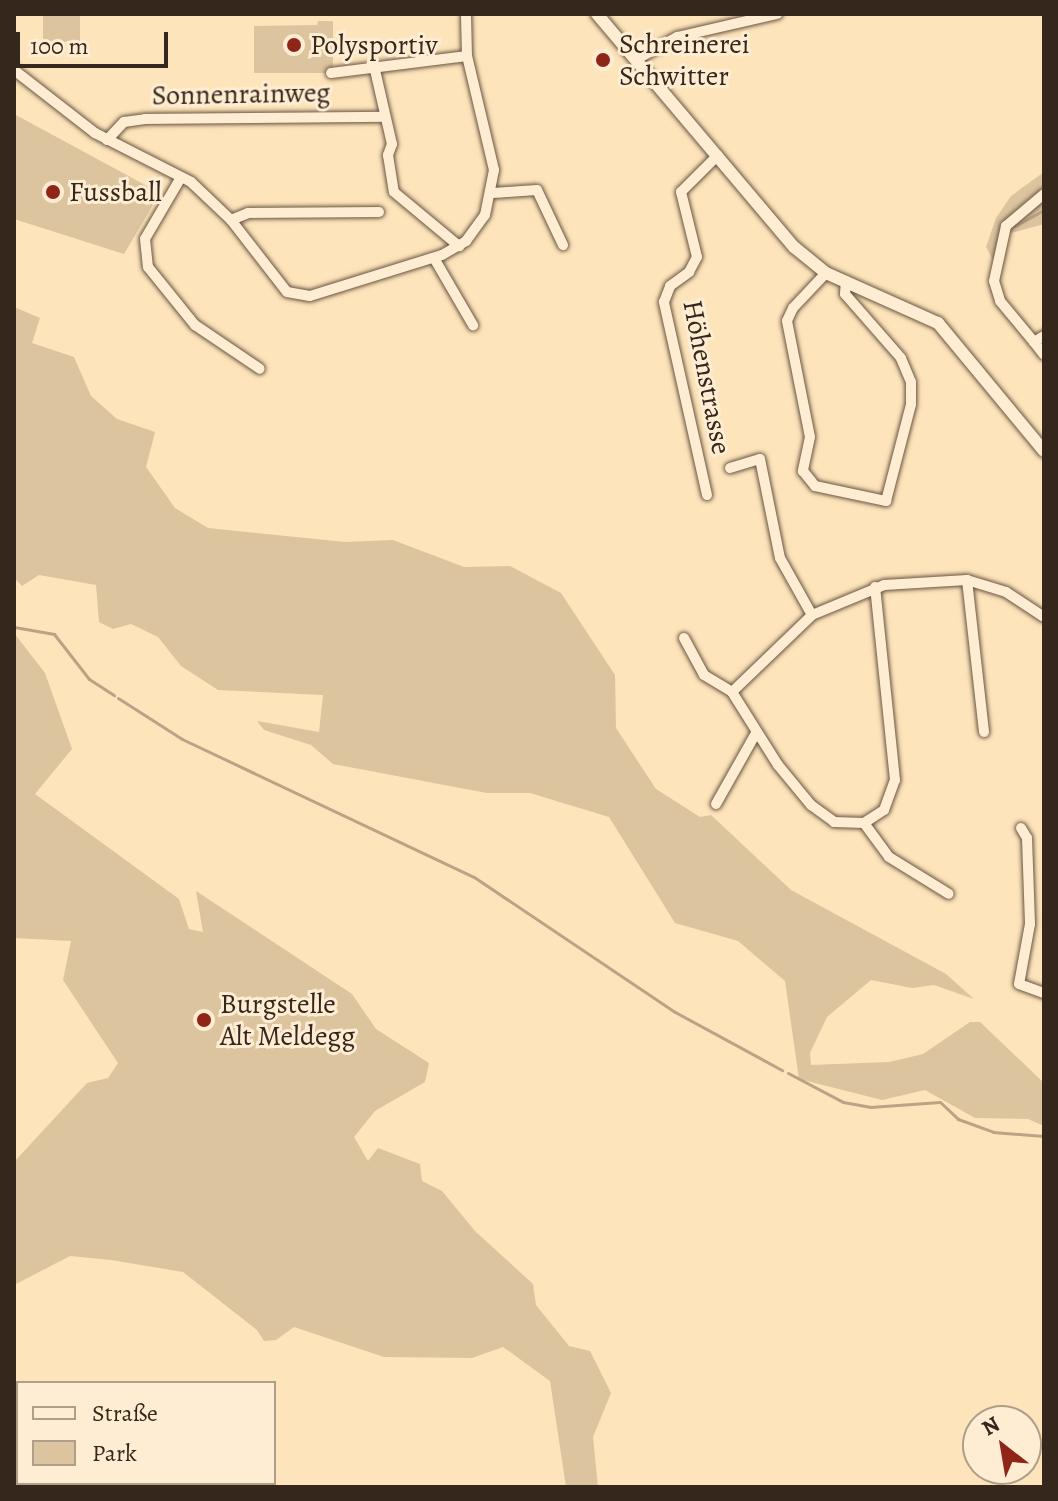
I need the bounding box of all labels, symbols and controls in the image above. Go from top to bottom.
scale bar [20,16,172,66]
place label: Schreinerei Schwitter [619,27,750,93]
place label: Polysportiv [310,28,438,62]
text: 100 m [30,30,89,62]
marker: Polysportiv [285,36,303,54]
marker: Schreinerei Schwitter [594,51,612,69]
street label: Sonnenrainweg [151,76,331,112]
place label: Fussball [69,175,162,209]
marker: Fussball [44,183,62,201]
street label: Höhenstrasse [676,297,738,457]
place label: Burgstelle Alt Meldegg [220,987,355,1053]
marker: Burgstelle Alt Meldegg [195,1011,213,1029]
legend [16,1381,276,1485]
text: Straße [92,1397,158,1429]
north arrow [962,1405,1042,1485]
text: N [976,1409,1005,1443]
text: Park [92,1437,137,1469]

